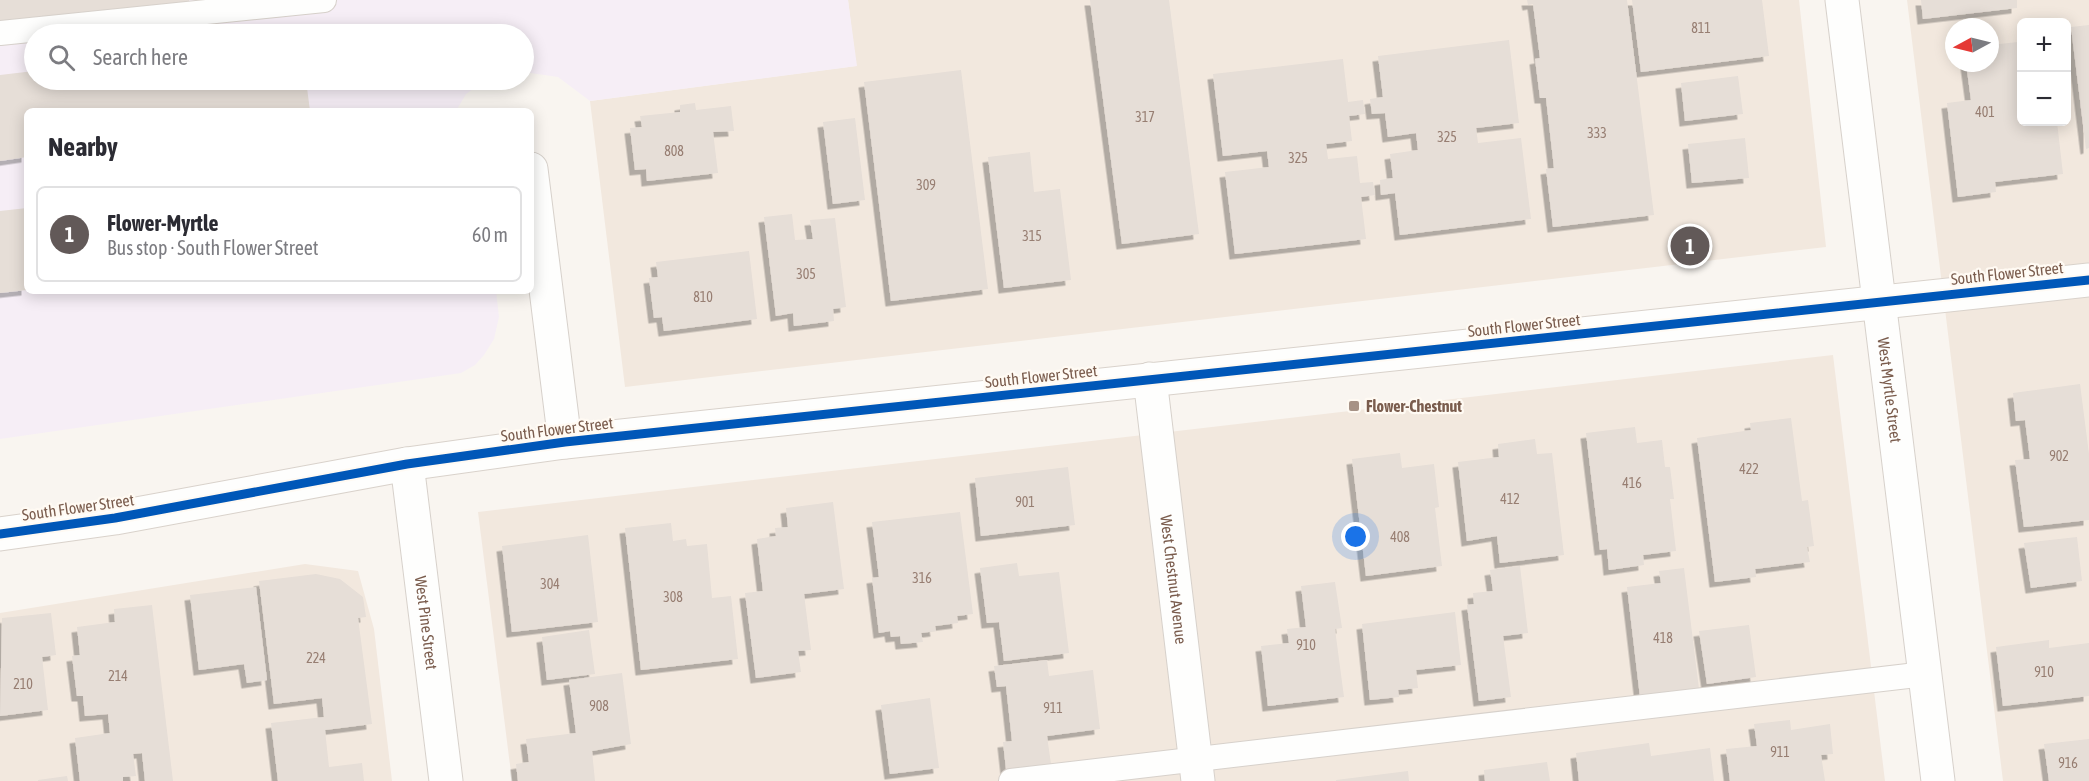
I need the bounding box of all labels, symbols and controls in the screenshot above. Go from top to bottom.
north arrow [1945,18,1999,72]
map controls [2017,18,2071,126]
button: + [2017,18,2071,72]
house number: 811 [1691,20,1711,36]
search box [24,24,534,90]
icon: search [45,41,78,74]
text: Search here [93,44,188,70]
button: − [2017,72,2071,126]
house number: 401 [1975,104,1995,120]
house number: 317 [1135,109,1155,125]
house number: 333 [1587,125,1607,141]
house number: 325 [1437,129,1457,145]
text: Nearby [48,132,118,162]
house number: 808 [664,143,684,159]
house number: 325 [1288,150,1308,166]
house number: 309 [916,177,936,193]
text: Flower-Myrtle [107,210,219,236]
text: 1 [65,223,74,246]
text: 60 m [472,223,508,246]
pin: 1 [1670,224,1710,268]
house number: 315 [1022,228,1042,244]
text: Bus stop · South Flower Street [107,236,319,259]
street label: South Flower Street [1950,258,2065,288]
house number: 305 [796,266,816,282]
house number: 810 [693,289,713,305]
street label: South Flower Street [1467,310,1582,340]
street label: West Myrtle Street [1875,336,1905,444]
street label: South Flower Street [984,361,1099,391]
place label: Flower-Chestnut [1366,397,1462,415]
marker: Flower-Chestnut [1347,399,1361,413]
street label: South Flower Street [500,413,615,445]
house number: 902 [2049,448,2069,464]
house number: 422 [1739,461,1759,477]
house number: 416 [1622,475,1642,491]
street label: South Flower Street [21,490,136,524]
house number: 412 [1500,491,1520,507]
house number: 901 [1015,494,1035,510]
street label: West Chestnut Avenue [1157,514,1191,645]
your location [1341,522,1370,551]
house number: 408 [1390,529,1410,545]
house number: 316 [912,570,932,586]
street label: West Pine Street [412,575,441,671]
house number: 304 [540,576,560,592]
house number: 308 [663,589,683,605]
house number: 418 [1653,630,1673,646]
house number: 910 [1296,637,1316,653]
house number: 224 [306,650,326,666]
house number: 910 [2034,664,2054,680]
house number: 214 [108,668,128,684]
house number: 210 [13,676,33,692]
house number: 908 [589,698,609,714]
house number: 911 [1043,700,1063,716]
house number: 911 [1770,744,1790,760]
house number: 916 [2058,755,2078,771]

